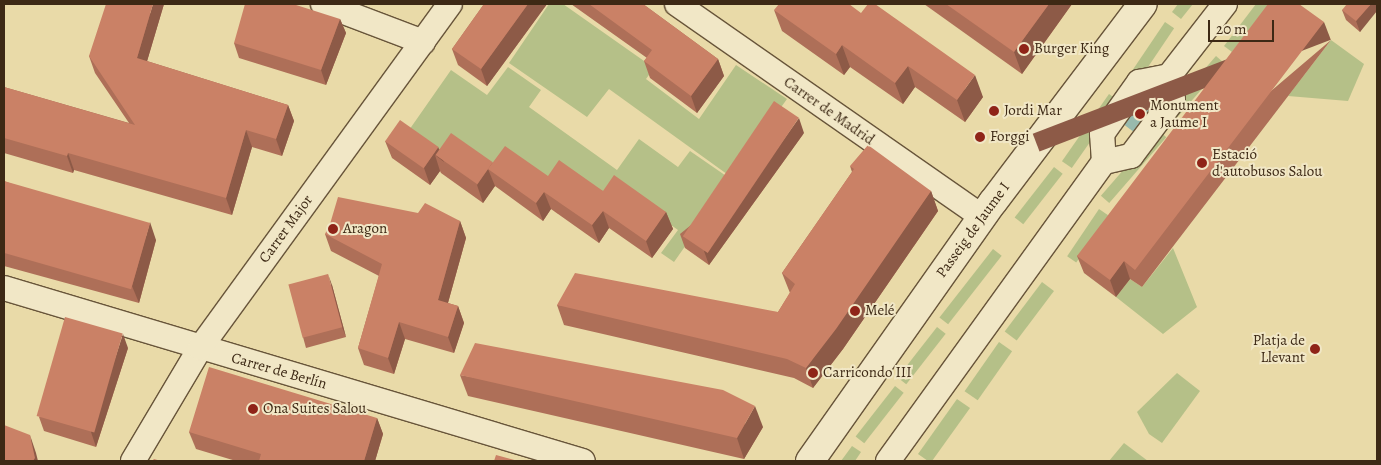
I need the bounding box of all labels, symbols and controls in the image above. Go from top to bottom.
scale bar [1211,10,1277,42]
text: 20 m [1216,19,1247,39]
place label: Burger King [1034,40,1109,58]
marker: Burger King [1018,43,1030,55]
street label: Carrer de Madrid [780,73,878,149]
place label: Monument a Jaume I [1150,96,1219,131]
place label: Jordi Mar [1004,102,1062,120]
marker: Jordi Mar [988,105,1000,117]
marker: Monument a Jaume I [1134,108,1146,120]
place label: Forggi [990,128,1029,146]
marker: Forggi [974,131,986,143]
place label: Estació d'autobusos Salou [1212,145,1322,180]
marker: Estació d'autobusos Salou [1196,157,1208,169]
street label: Passeig de Jaume I [932,179,1014,281]
street label: Carrer Major [255,191,317,267]
place label: Aragon [343,220,387,238]
marker: Aragon [327,223,339,235]
place label: Melé [865,302,895,320]
marker: Melé [849,305,861,317]
place label: Platja de Llevant [1253,331,1305,366]
marker: Platja de Llevant [1309,343,1321,355]
street label: Carrer de Berlín [229,349,329,393]
place label: Carricondo III [823,364,912,382]
marker: Carricondo III [807,367,819,379]
place label: Ona Suites Salou [263,400,366,418]
marker: Ona Suites Salou [247,403,259,415]

